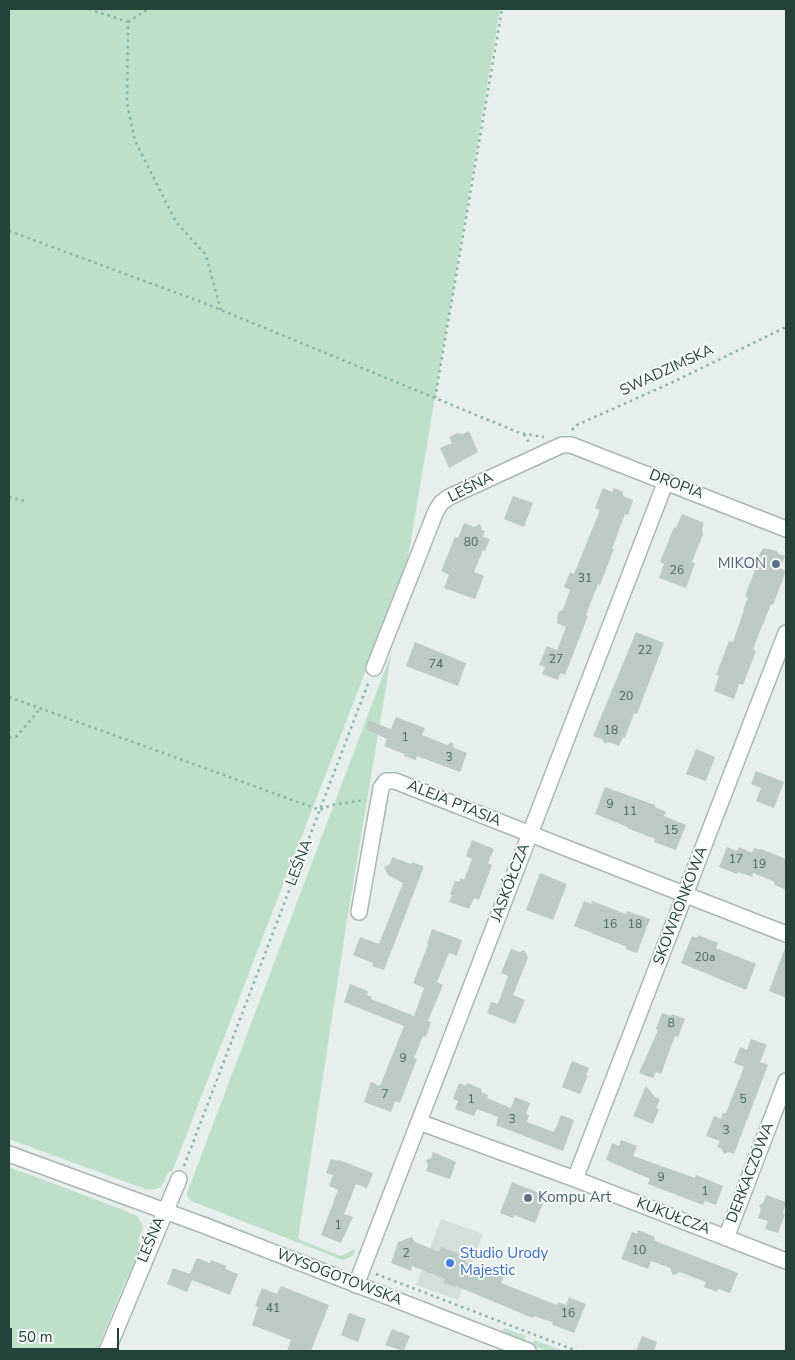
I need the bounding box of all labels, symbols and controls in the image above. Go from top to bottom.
street label: SWADZIMSKA [617,341,717,401]
street label: DROPIA [646,466,706,504]
street label: LEŚNA [446,469,496,507]
house number: 80 [464,536,478,550]
place label: MIKON [718,555,766,573]
marker: MIKON [770,558,782,570]
house number: 26 [670,564,684,578]
house number: 31 [578,572,592,586]
house number: 22 [638,644,652,658]
house number: 27 [549,653,563,667]
house number: 74 [429,658,443,672]
house number: 20 [619,690,633,704]
house number: 18 [604,724,618,738]
house number: 1 [401,731,409,745]
house number: 3 [445,751,453,765]
street label: ALEJA PTASIA [405,777,503,831]
house number: 9 [606,798,614,812]
house number: 11 [623,805,637,819]
house number: 15 [664,824,678,838]
street label: LEŚNA [283,837,317,889]
street label: JASKÓŁCZA [488,841,534,925]
street label: SKOWRONKOWA [650,844,712,968]
house number: 17 [729,853,743,867]
house number: 19 [752,858,766,872]
house number: 16 [603,918,617,932]
house number: 18 [628,918,642,932]
house number: 20a [695,951,715,965]
house number: 8 [667,1017,675,1031]
house number: 9 [399,1052,407,1066]
house number: 7 [381,1088,389,1102]
house number: 1 [467,1093,475,1107]
house number: 5 [739,1093,747,1107]
house number: 3 [508,1113,516,1127]
street label: DERKACZOWA [724,1120,778,1226]
house number: 3 [722,1124,730,1138]
house number: 9 [657,1171,665,1185]
house number: 1 [701,1185,709,1199]
place label: Kompu Art [538,1189,611,1207]
marker: Kompu Art [522,1192,534,1204]
street label: KUKUŁCZA [634,1195,712,1239]
street label: LEŚNA [134,1214,170,1266]
house number: 1 [334,1219,342,1233]
house number: 10 [632,1244,646,1258]
place label: Studio Urody Majestic [460,1245,548,1280]
street label: WYSOGOTOWSKA [274,1246,404,1310]
house number: 2 [402,1247,410,1261]
marker: Studio Urody Majestic [444,1257,456,1269]
house number: 41 [266,1302,280,1316]
house number: 16 [561,1307,575,1321]
scale bar [12,1318,121,1350]
text: 50 m [18,1327,53,1347]

